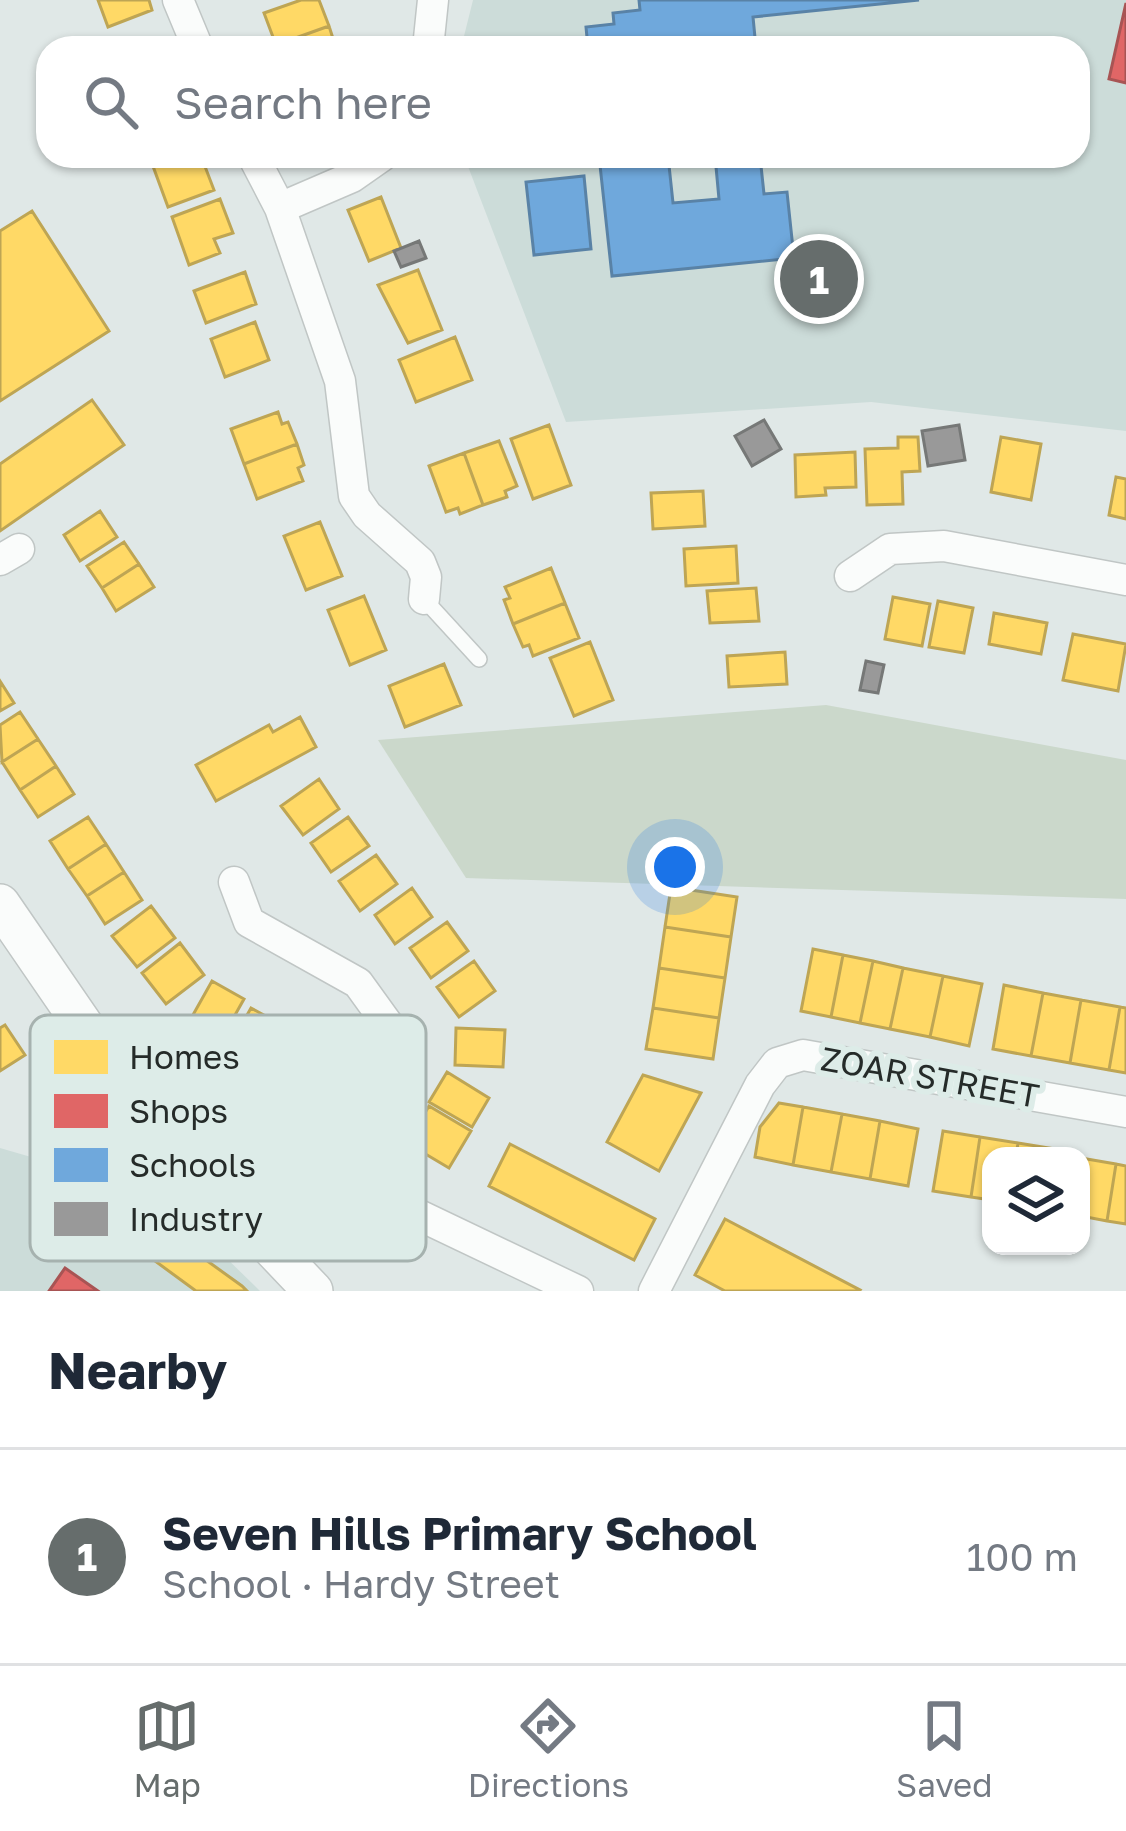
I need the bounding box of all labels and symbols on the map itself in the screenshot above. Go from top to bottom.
pin: 1 [780,234,858,324]
your location [645,837,705,897]
legend [30,1015,426,1261]
text: Homes [129,1037,240,1076]
street label: ZOAR STREET [818,1038,1042,1115]
text: Shops [129,1091,228,1130]
text: Schools [129,1145,256,1184]
text: Industry [129,1199,263,1238]

